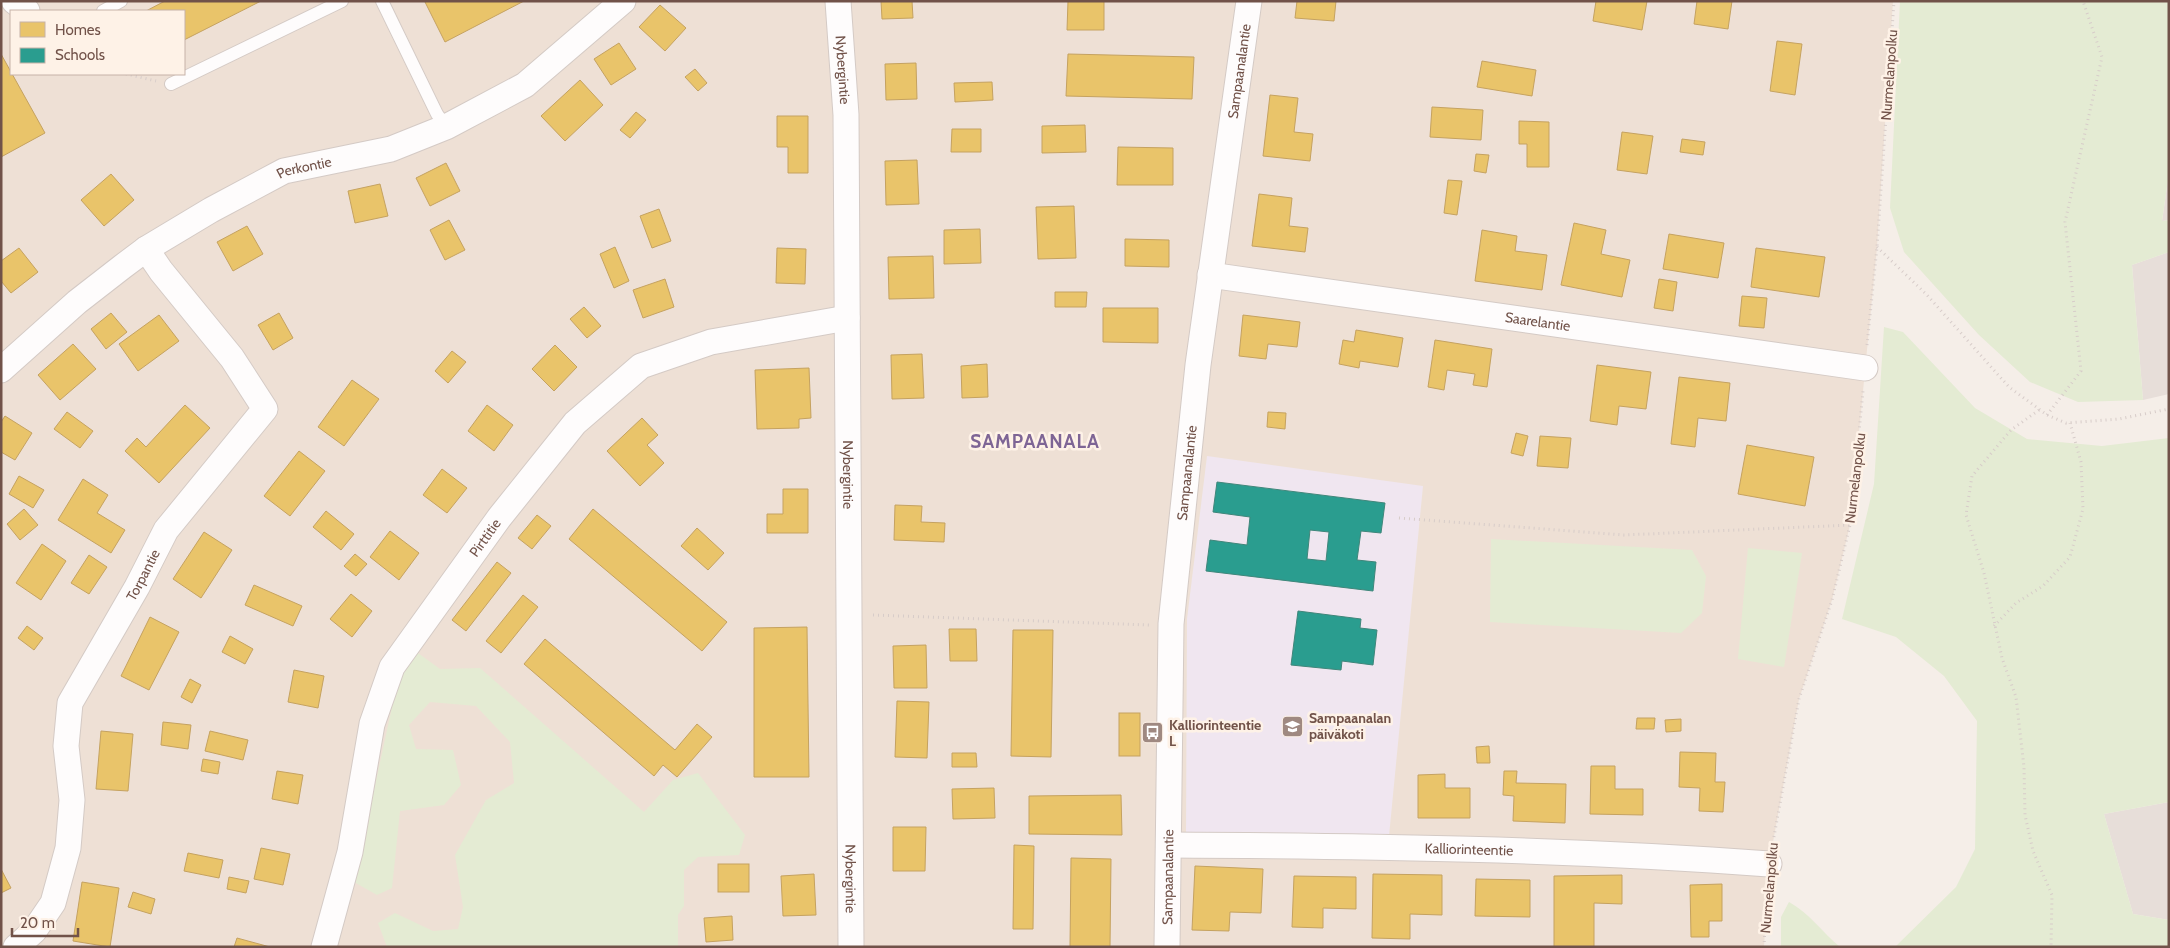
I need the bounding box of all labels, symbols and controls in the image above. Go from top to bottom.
legend [10,10,185,75]
text: Homes [55,21,101,39]
street label: Sampaanalantie [1224,23,1255,120]
street label: Nurmelanpolku [1877,29,1901,121]
street label: Nybergintie [831,35,854,105]
text: Schools [55,46,105,64]
street label: Perkontie [273,152,333,182]
street label: Saarelantie [1504,308,1572,335]
street label: Sampaanalantie [1173,424,1201,521]
district label: SAMPAANALA [970,430,1100,453]
street label: Nurmelanpolku [1841,432,1869,524]
street label: Nybergintie [839,440,857,509]
street label: Pirttitie [465,515,505,560]
street label: Torpantie [122,546,164,604]
place label: Sampaanalan päiväkoti [1309,709,1391,743]
school or university icon: Sampaanalan päiväkoti [1281,714,1305,738]
place label: Kalliorinteentie L [1169,716,1261,750]
bus stop icon: Kalliorinteentie L [1141,721,1165,745]
street label: Sampaanalantie [1158,829,1177,925]
street label: Kalliorinteentie [1424,839,1514,860]
street label: Nurmelanpolku [1756,842,1782,934]
street label: Nybergintie [841,844,860,913]
scale bar [12,906,79,938]
text: 20 m [20,914,55,932]

